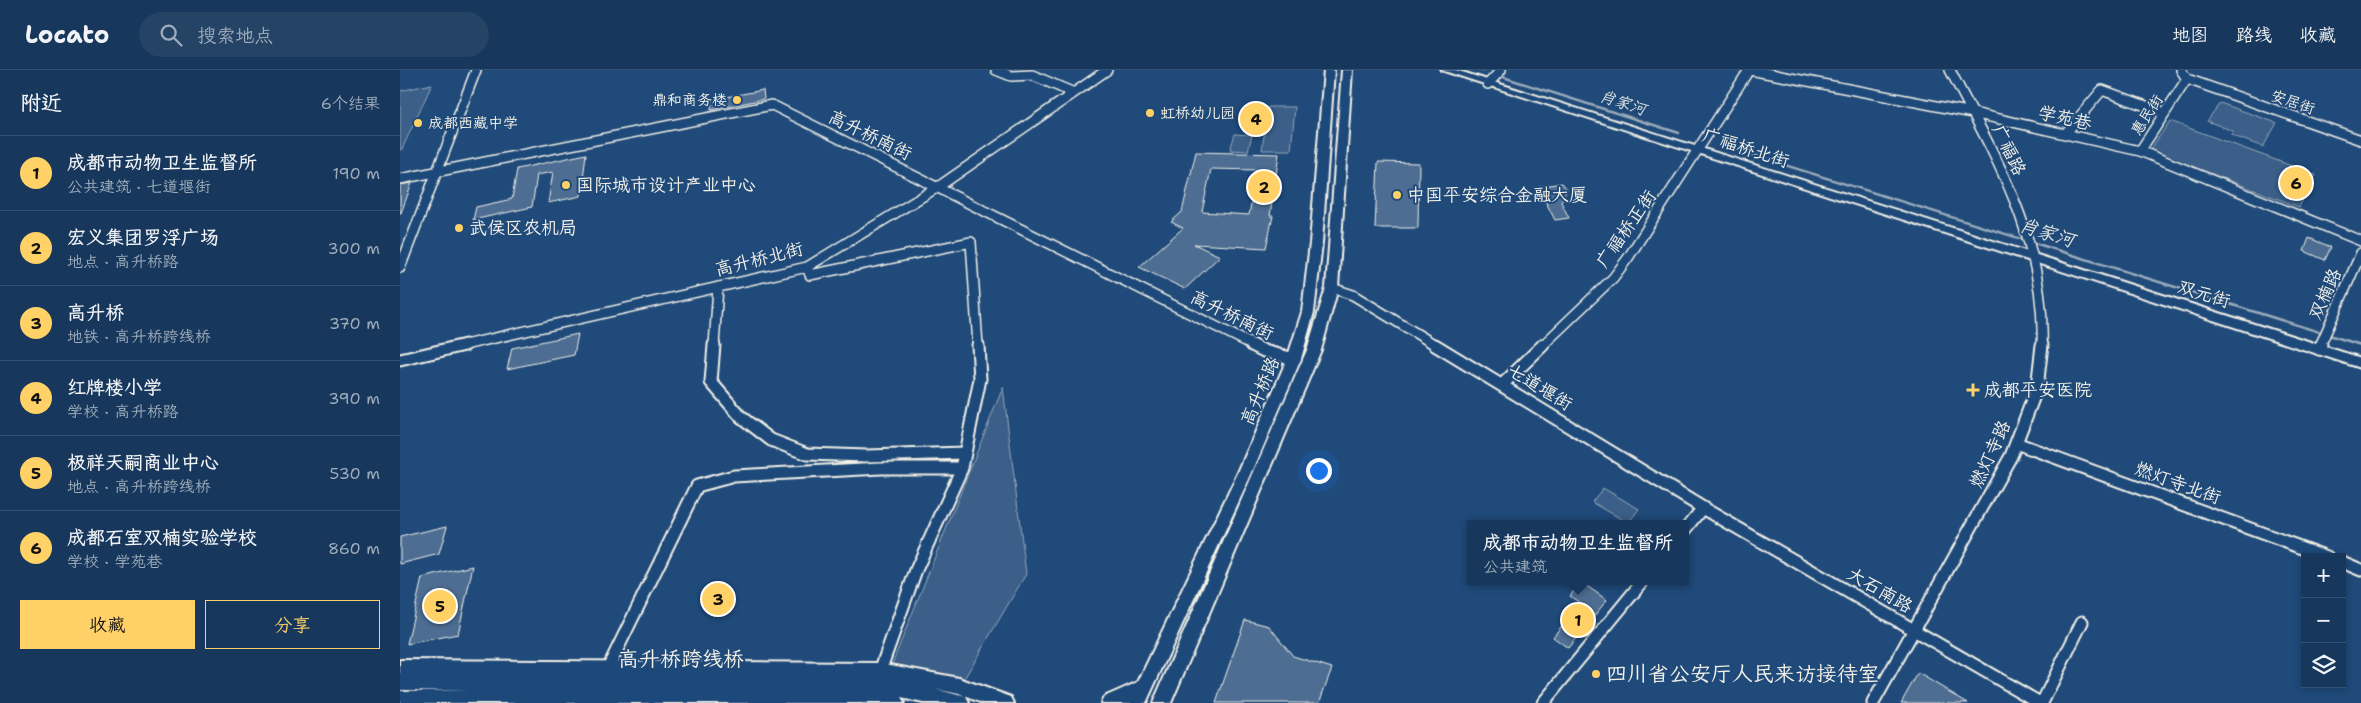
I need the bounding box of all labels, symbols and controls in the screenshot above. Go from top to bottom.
search box [139,12,489,57]
text: Locato [25,19,109,51]
icon: search [157,21,185,49]
text: 搜索地点 [197,23,273,48]
text: 地图 [2172,23,2208,47]
text: 路线 [2236,23,2272,47]
text: 收藏 [2300,23,2336,47]
water label: 肖家河 [1597,85,1652,121]
street label: 安居街 [2268,85,2318,119]
text: 附近 [20,89,62,117]
place label: 鼎和商务楼 [652,90,727,110]
street label: 惠民街 [2126,91,2168,139]
text: 6个结果 [321,93,380,114]
marker: 鼎和商务楼 [731,94,743,106]
pin: 4 [1240,100,1272,138]
street label: 学苑巷 [2036,100,2094,136]
place label: 虹桥幼儿园 [1160,103,1235,123]
street label: 高升桥南街 [824,104,916,166]
marker: 虹桥幼儿园 [1144,107,1156,119]
place label: 成都西藏中学 [428,113,518,133]
marker: 成都西藏中学 [412,117,424,129]
street label: 广福路 [1986,120,2032,180]
street label: 广福桥北街 [1699,123,1793,173]
text: 成都市动物卫生监督所 [67,150,257,175]
text: 1 [32,163,40,184]
text: 190 m [333,163,380,184]
pin: 6 [2280,164,2312,202]
pin: 2 [1248,168,1280,206]
place label: 国际城市设计产业中心 [576,173,756,197]
text: 公共建筑 · 七道堰街 [67,176,210,197]
marker: 国际城市设计产业中心 [560,179,572,191]
place label: 中国平安综合金融大厦 [1407,183,1587,207]
street label: 广福桥正街 [1590,185,1662,273]
marker: 中国平安综合金融大厦 [1391,189,1403,201]
water label: 肖家河 [2016,212,2081,254]
place label: 武侯区农机局 [469,216,577,240]
marker: 武侯区农机局 [453,222,465,234]
text: 宏义集团罗浮广场 [67,225,219,250]
street label: 高升桥北街 [712,236,806,282]
text: 2 [30,238,42,259]
text: 300 m [328,238,380,259]
text: 地点 · 高升桥路 [67,251,178,272]
street label: 双楠路 [2303,264,2347,324]
street label: 双元街 [2175,275,2233,313]
street label: 高升桥南街 [1186,284,1278,346]
text: 高升桥 [67,300,124,325]
text: 3 [30,313,42,334]
text: 370 m [329,313,380,334]
text: 地铁 · 高升桥跨线桥 [67,326,210,347]
street label: 高升桥路 [1235,353,1285,429]
street label: 七道堰街 [1503,358,1577,416]
text: 红牌楼小学 [67,375,162,400]
place label: 成都平安医院 [1984,378,2092,402]
marker: 成都平安医院 [1966,383,1980,397]
text: 4 [30,388,42,409]
text: 390 m [328,388,380,409]
text: 学校 · 高升桥路 [67,401,178,422]
street label: 燃灯寺路 [1964,416,2016,492]
text: 极祥天嗣商业中心 [67,450,219,475]
street label: 燃灯寺北街 [2132,456,2224,510]
your location [1306,458,1332,484]
text: 5 [31,463,41,484]
text: 530 m [330,463,380,484]
text: 地点 · 高升桥跨线桥 [67,476,210,497]
popup [1467,520,1689,585]
text: 成都石室双楠实验学校 [67,525,257,550]
text: 成都市动物卫生监督所 [1483,530,1673,555]
text: 6 [30,538,42,559]
text: 860 m [328,538,380,559]
text: 学校 · 学苑巷 [67,551,162,572]
map controls [2301,553,2346,688]
button: + [2301,553,2346,598]
text: 公共建筑 [1483,556,1547,577]
street label: 大石南路 [1843,562,1917,618]
pin: 3 [702,580,734,618]
pin: 5 [424,587,456,625]
button: − [2301,598,2346,643]
button: 收藏 [20,600,195,649]
button: 分享 [205,600,380,649]
pin: 1 [1562,601,1594,639]
button: layers [2301,643,2346,688]
street label: 高升桥跨线桥 [618,645,744,673]
place label: 四川省公安厅人民来访接待室 [1606,660,1879,688]
marker: 四川省公安厅人民来访接待室 [1590,668,1602,680]

